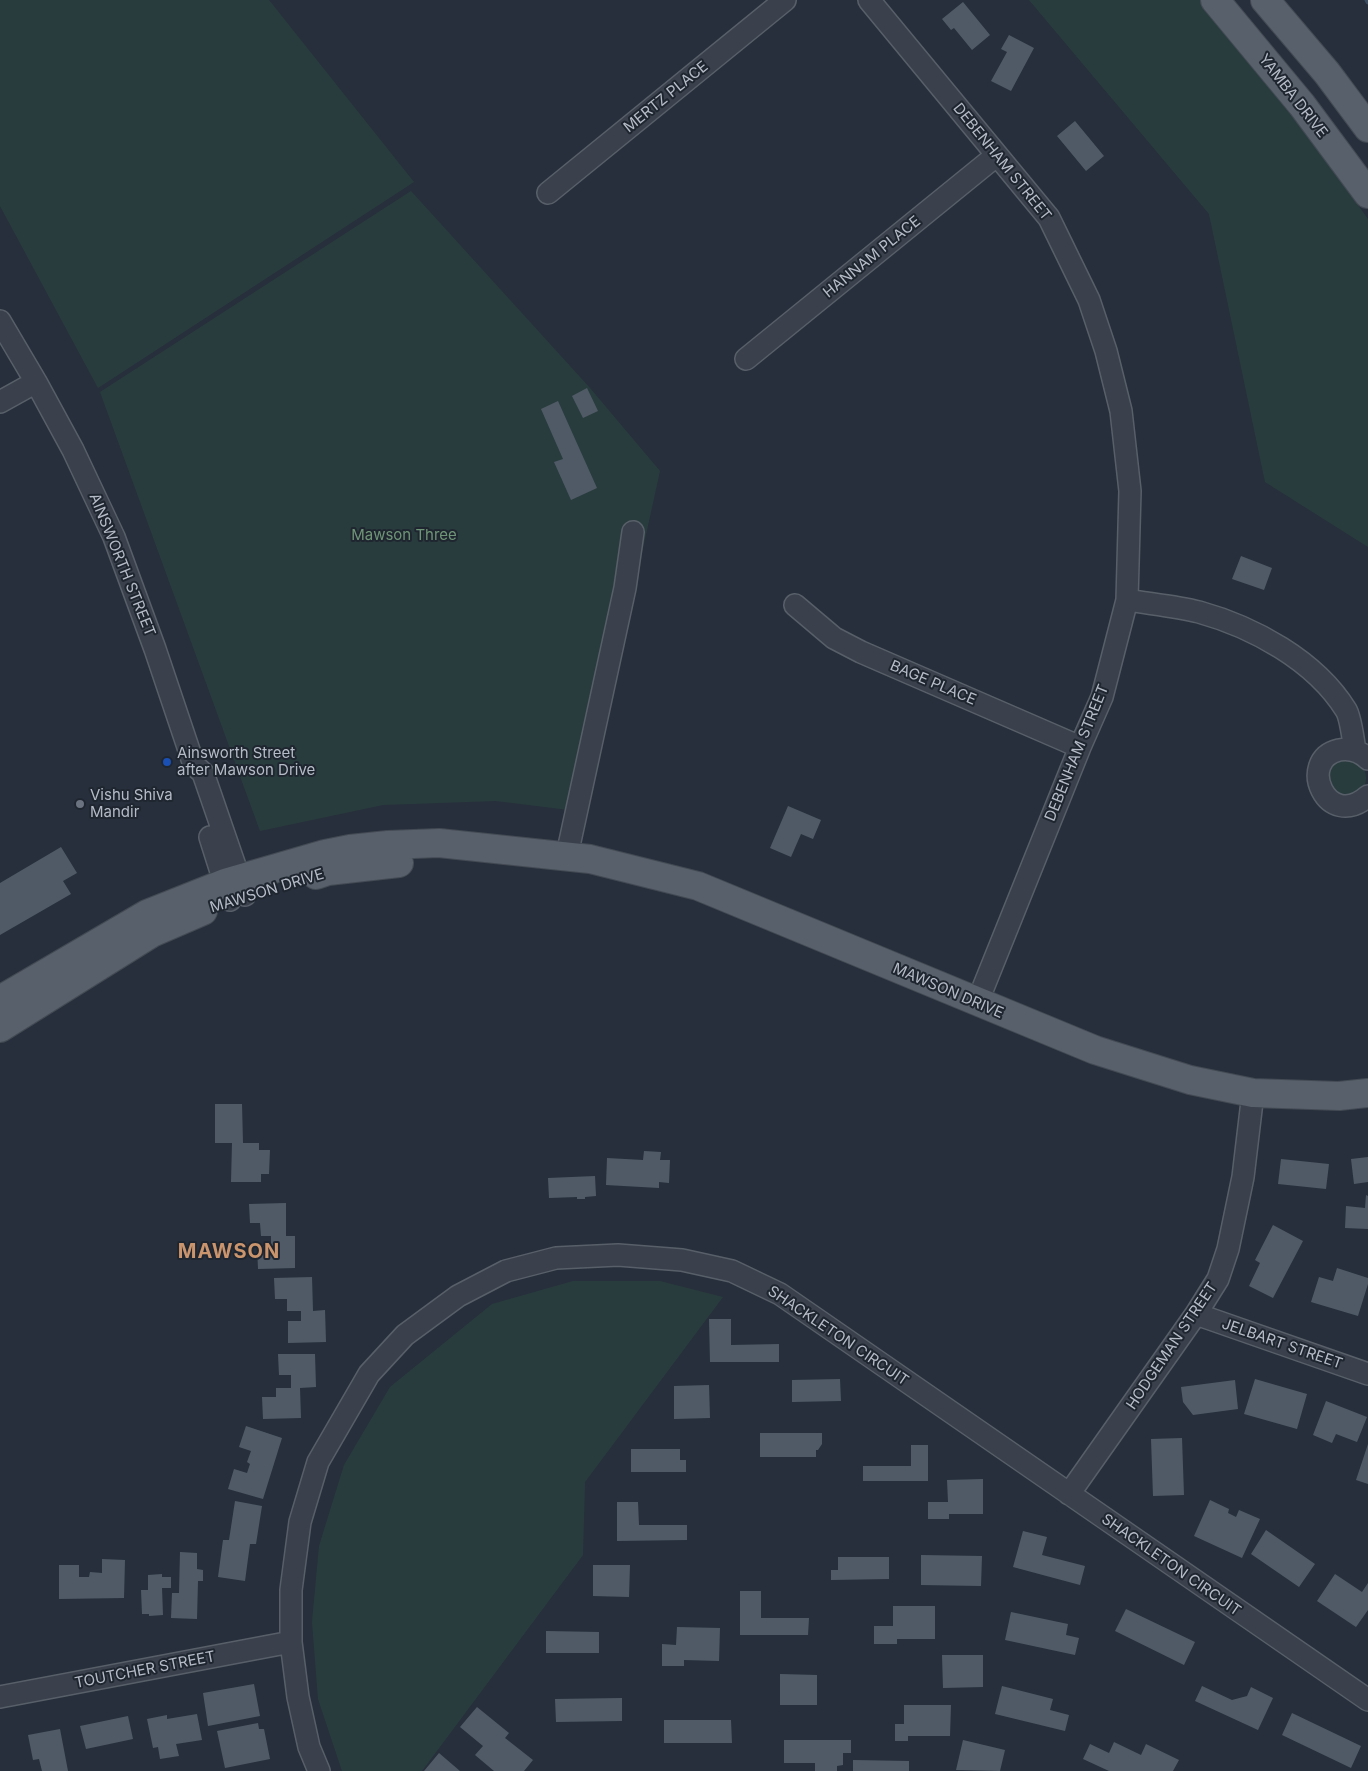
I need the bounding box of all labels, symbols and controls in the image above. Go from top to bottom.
street label: YAMBA DRIVE [1255,51,1331,141]
street label: MERTZ PLACE [620,57,712,137]
street label: DEBENHAM STREET [949,100,1055,224]
street label: HANNAM PLACE [820,212,924,302]
street label: AINSWORTH STREET [85,491,159,639]
park label: Mawson Three [351,526,457,544]
street label: BAGE PLACE [887,657,979,709]
street label: DEBENHAM STREET [1041,682,1113,824]
place label: Ainsworth Street after Mawson Drive [177,744,315,779]
marker: Ainsworth Street after Mawson Drive [161,756,173,768]
place label: Vishu Shiva Mandir [90,786,173,821]
marker: Vishu Shiva Mandir [74,798,86,810]
street label: MAWSON DRIVE [208,865,326,917]
street label: MAWSON DRIVE [890,960,1006,1022]
district label: MAWSON [177,1240,281,1264]
street label: HODGEMAN STREET [1123,1279,1221,1413]
street label: SHACKLETON CIRCUIT [764,1282,912,1390]
street label: JELBART STREET [1219,1315,1345,1373]
street label: SHACKLETON CIRCUIT [1098,1510,1244,1620]
street label: TOUTCHER STREET [73,1648,217,1692]

